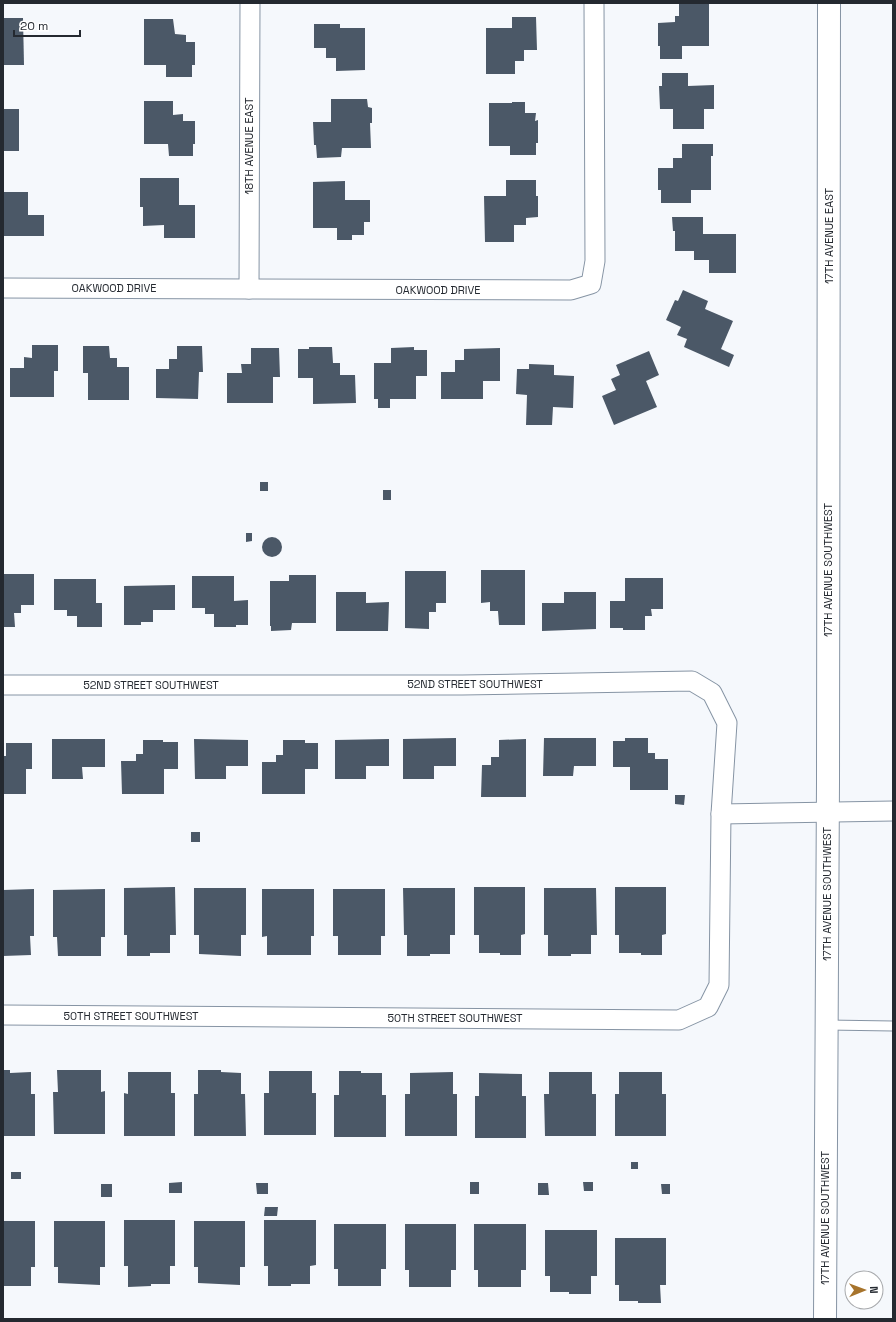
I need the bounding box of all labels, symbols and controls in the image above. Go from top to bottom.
scale bar [14,12,80,38]
text: 20 m [20,18,48,34]
street label: 18TH AVENUE EAST [242,97,256,194]
street label: 17TH AVENUE EAST [822,187,836,284]
street label: OAKWOOD DRIVE [72,281,156,295]
street label: OAKWOOD DRIVE [396,283,480,297]
street label: 17TH AVENUE SOUTHWEST [821,502,835,637]
street label: 52ND STREET SOUTHWEST [407,677,543,691]
street label: 52ND STREET SOUTHWEST [83,678,219,692]
street label: 17TH AVENUE SOUTHWEST [820,826,834,961]
street label: 50TH STREET SOUTHWEST [63,1009,199,1023]
street label: 50TH STREET SOUTHWEST [387,1011,523,1025]
street label: 17TH AVENUE SOUTHWEST [818,1150,832,1285]
north arrow [844,1270,884,1310]
text: N [867,1286,881,1294]

